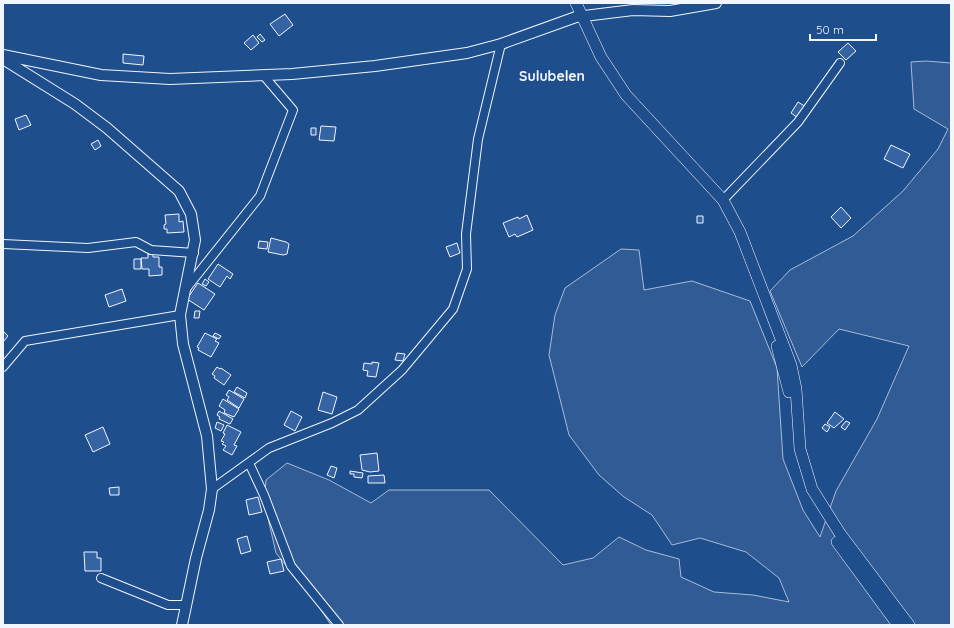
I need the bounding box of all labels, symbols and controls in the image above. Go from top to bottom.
scale bar [810,16,876,42]
text: 50 m [816,22,844,37]
district label: Sulubelen [519,67,585,85]

